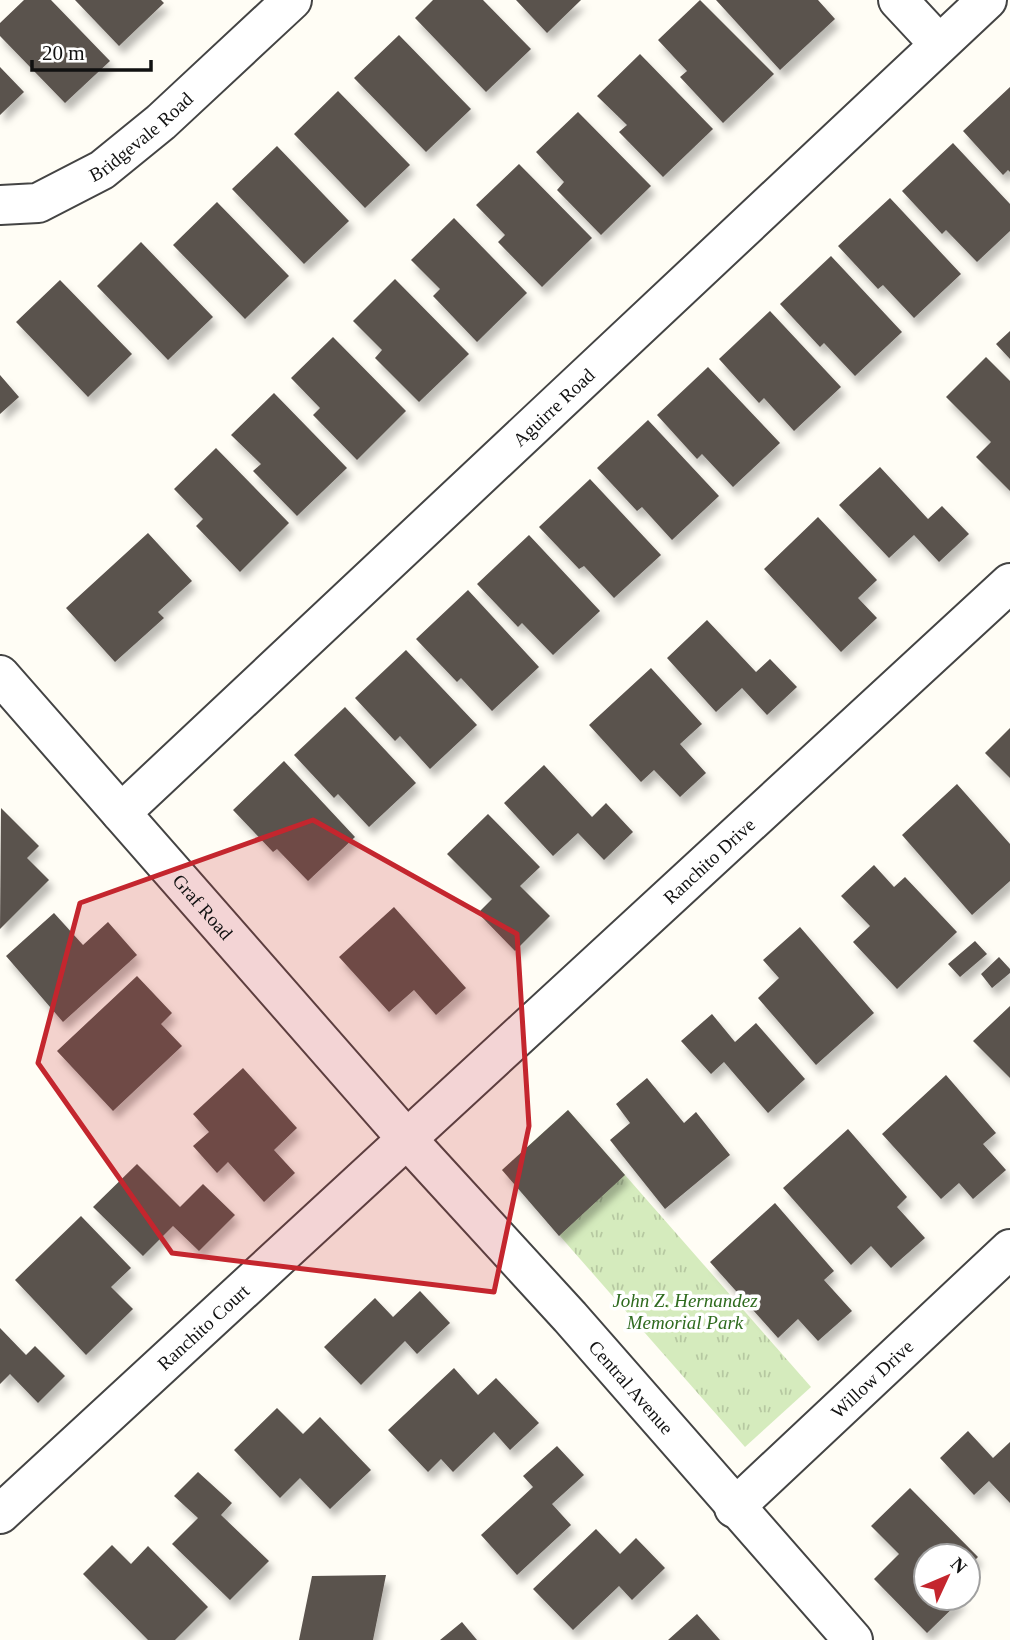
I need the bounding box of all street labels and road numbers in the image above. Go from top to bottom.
street label: Bridgevale Road [86,88,197,186]
street label: Aguirre Road [509,364,599,451]
street label: Ranchito Drive [659,814,759,908]
street label: Graf Road [169,870,237,944]
street label: Ranchito Court [153,1280,254,1375]
street label: Central Avenue [585,1336,678,1439]
street label: Willow Drive [827,1336,917,1422]

